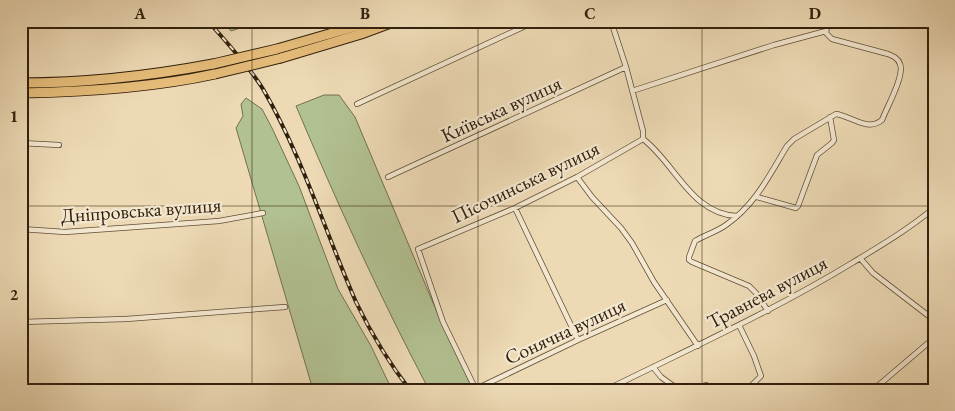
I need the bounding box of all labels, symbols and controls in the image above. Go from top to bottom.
text: A [133,3,146,24]
text: B [360,3,370,24]
text: C [584,3,596,24]
text: D [809,3,821,24]
street label: Київська вулиця [437,70,565,148]
text: 1 [10,106,18,127]
street label: Пісочинська вулиця [447,135,603,229]
street label: Дніпровська вулиця [60,191,222,229]
street label: Травнева вулиця [702,249,832,335]
text: 2 [10,284,19,305]
street label: Сонячна вулиця [500,292,630,370]

